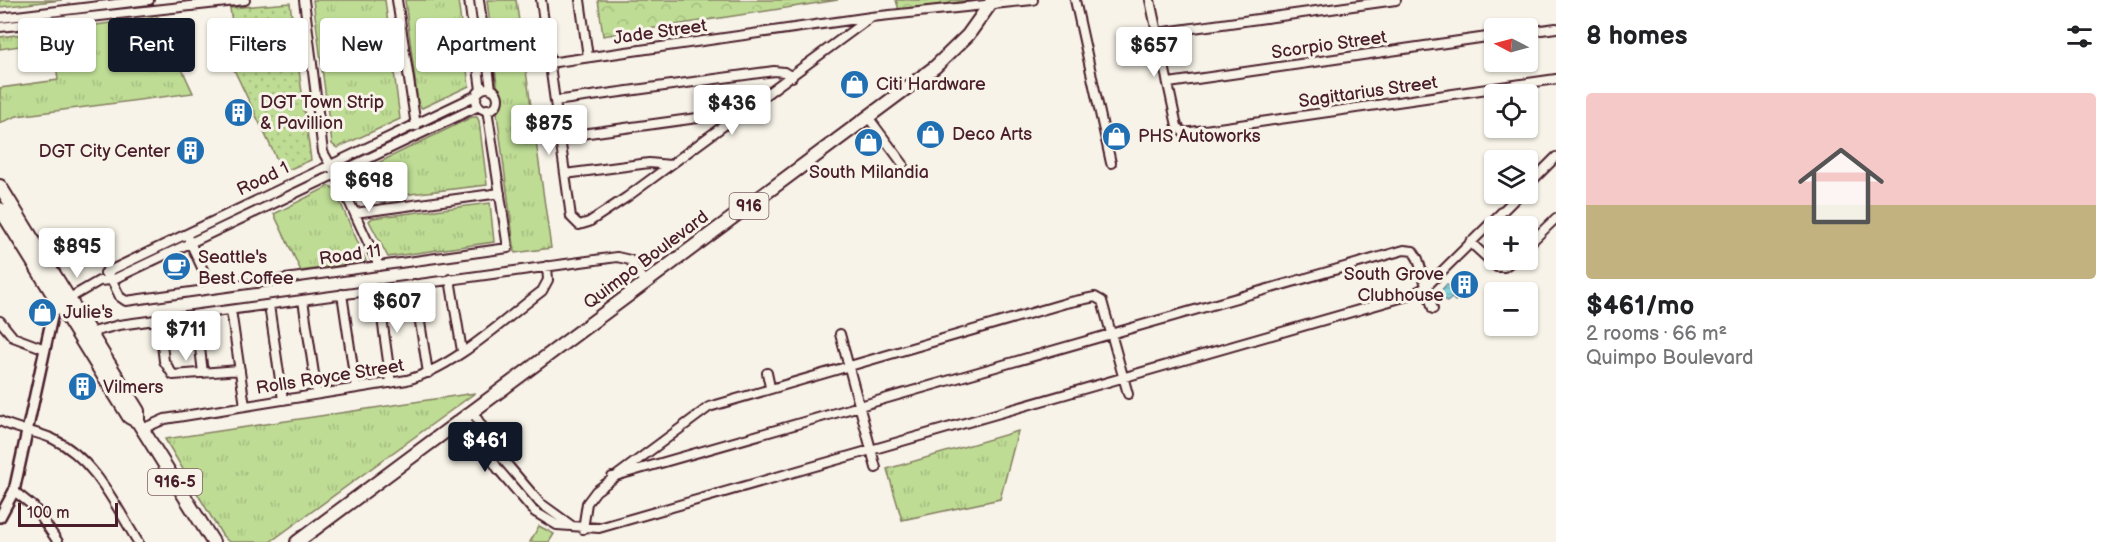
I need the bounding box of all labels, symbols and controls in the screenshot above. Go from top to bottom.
street label: Jade Street [612,15,709,49]
chip: Buy [18,18,96,72]
chip: Rent [108,18,195,72]
chip: Filters [207,18,308,72]
chip: New [320,18,404,72]
chip: Apartment [416,18,557,72]
north arrow [1484,18,1538,72]
map controls [1484,18,1538,336]
icon: filters [2063,20,2096,53]
text: 8 homes [1586,21,1688,52]
street label: Scorpio Street [1270,26,1388,63]
pin: $657 [1118,27,1190,78]
text: $657 [1130,34,1178,58]
shop icon: Citi Hardware [839,68,871,100]
street label: Sagittarius Street [1297,72,1439,112]
place label: Citi Hardware [876,74,986,95]
button: locate [1484,84,1538,138]
pin: $436 [696,85,768,136]
place label: DGT Town Strip & Pavillion [260,92,384,134]
text: $436 [708,92,756,116]
building icon: DGT Town Strip & Pavillion [223,96,255,128]
pin: $875 [513,105,585,156]
text: $875 [525,112,573,136]
shop icon: Deco Arts [915,118,947,150]
shop icon: PHS Autoworks [1101,120,1133,152]
place label: Deco Arts [952,124,1032,145]
place label: PHS Autoworks [1138,126,1261,147]
shop icon: South Milandia [853,127,885,159]
icon: home [1787,132,1895,240]
building icon: DGT City Center [175,135,207,167]
place label: DGT City Center [38,141,170,162]
button: layers [1484,150,1538,204]
street label: Road 1 [234,157,292,201]
pin: $698 [333,162,405,213]
place label: South Milandia [809,162,929,183]
text: $698 [344,169,394,193]
road number: 916 [730,193,768,219]
street label: Quimpo Boulevard [580,206,712,314]
button: + [1484,216,1538,270]
pin: $895 [41,228,113,279]
text: $895 [53,235,101,259]
street label: Road 11 [318,240,382,270]
place label: Seattle's Best Coffee [198,247,294,289]
cafe icon: Seattle's Best Coffee [161,251,193,283]
place label: South Grove Clubhouse [1344,264,1444,306]
building icon: South Grove Clubhouse [1449,268,1481,300]
button: − [1484,282,1538,336]
pin: $607 [361,283,433,334]
text: $607 [373,290,421,314]
text: $461/mo [1586,291,1694,322]
shop icon: Julie's [26,296,58,328]
place label: Julie's [63,302,113,323]
pin: $711 [150,311,222,362]
text: $711 [165,318,207,342]
text: 2 rooms · 66 m² [1586,322,1727,346]
text: Quimpo Boulevard [1586,346,1753,370]
street label: Rolls Royce Street [255,355,406,399]
building icon: Vilmers [66,371,98,403]
place label: Vilmers [103,377,163,398]
pin: $461 [449,422,521,473]
text: $461 [462,429,508,453]
road number: 916-5 [148,469,202,495]
scale bar [18,500,118,528]
text: 100 m [27,504,70,523]

